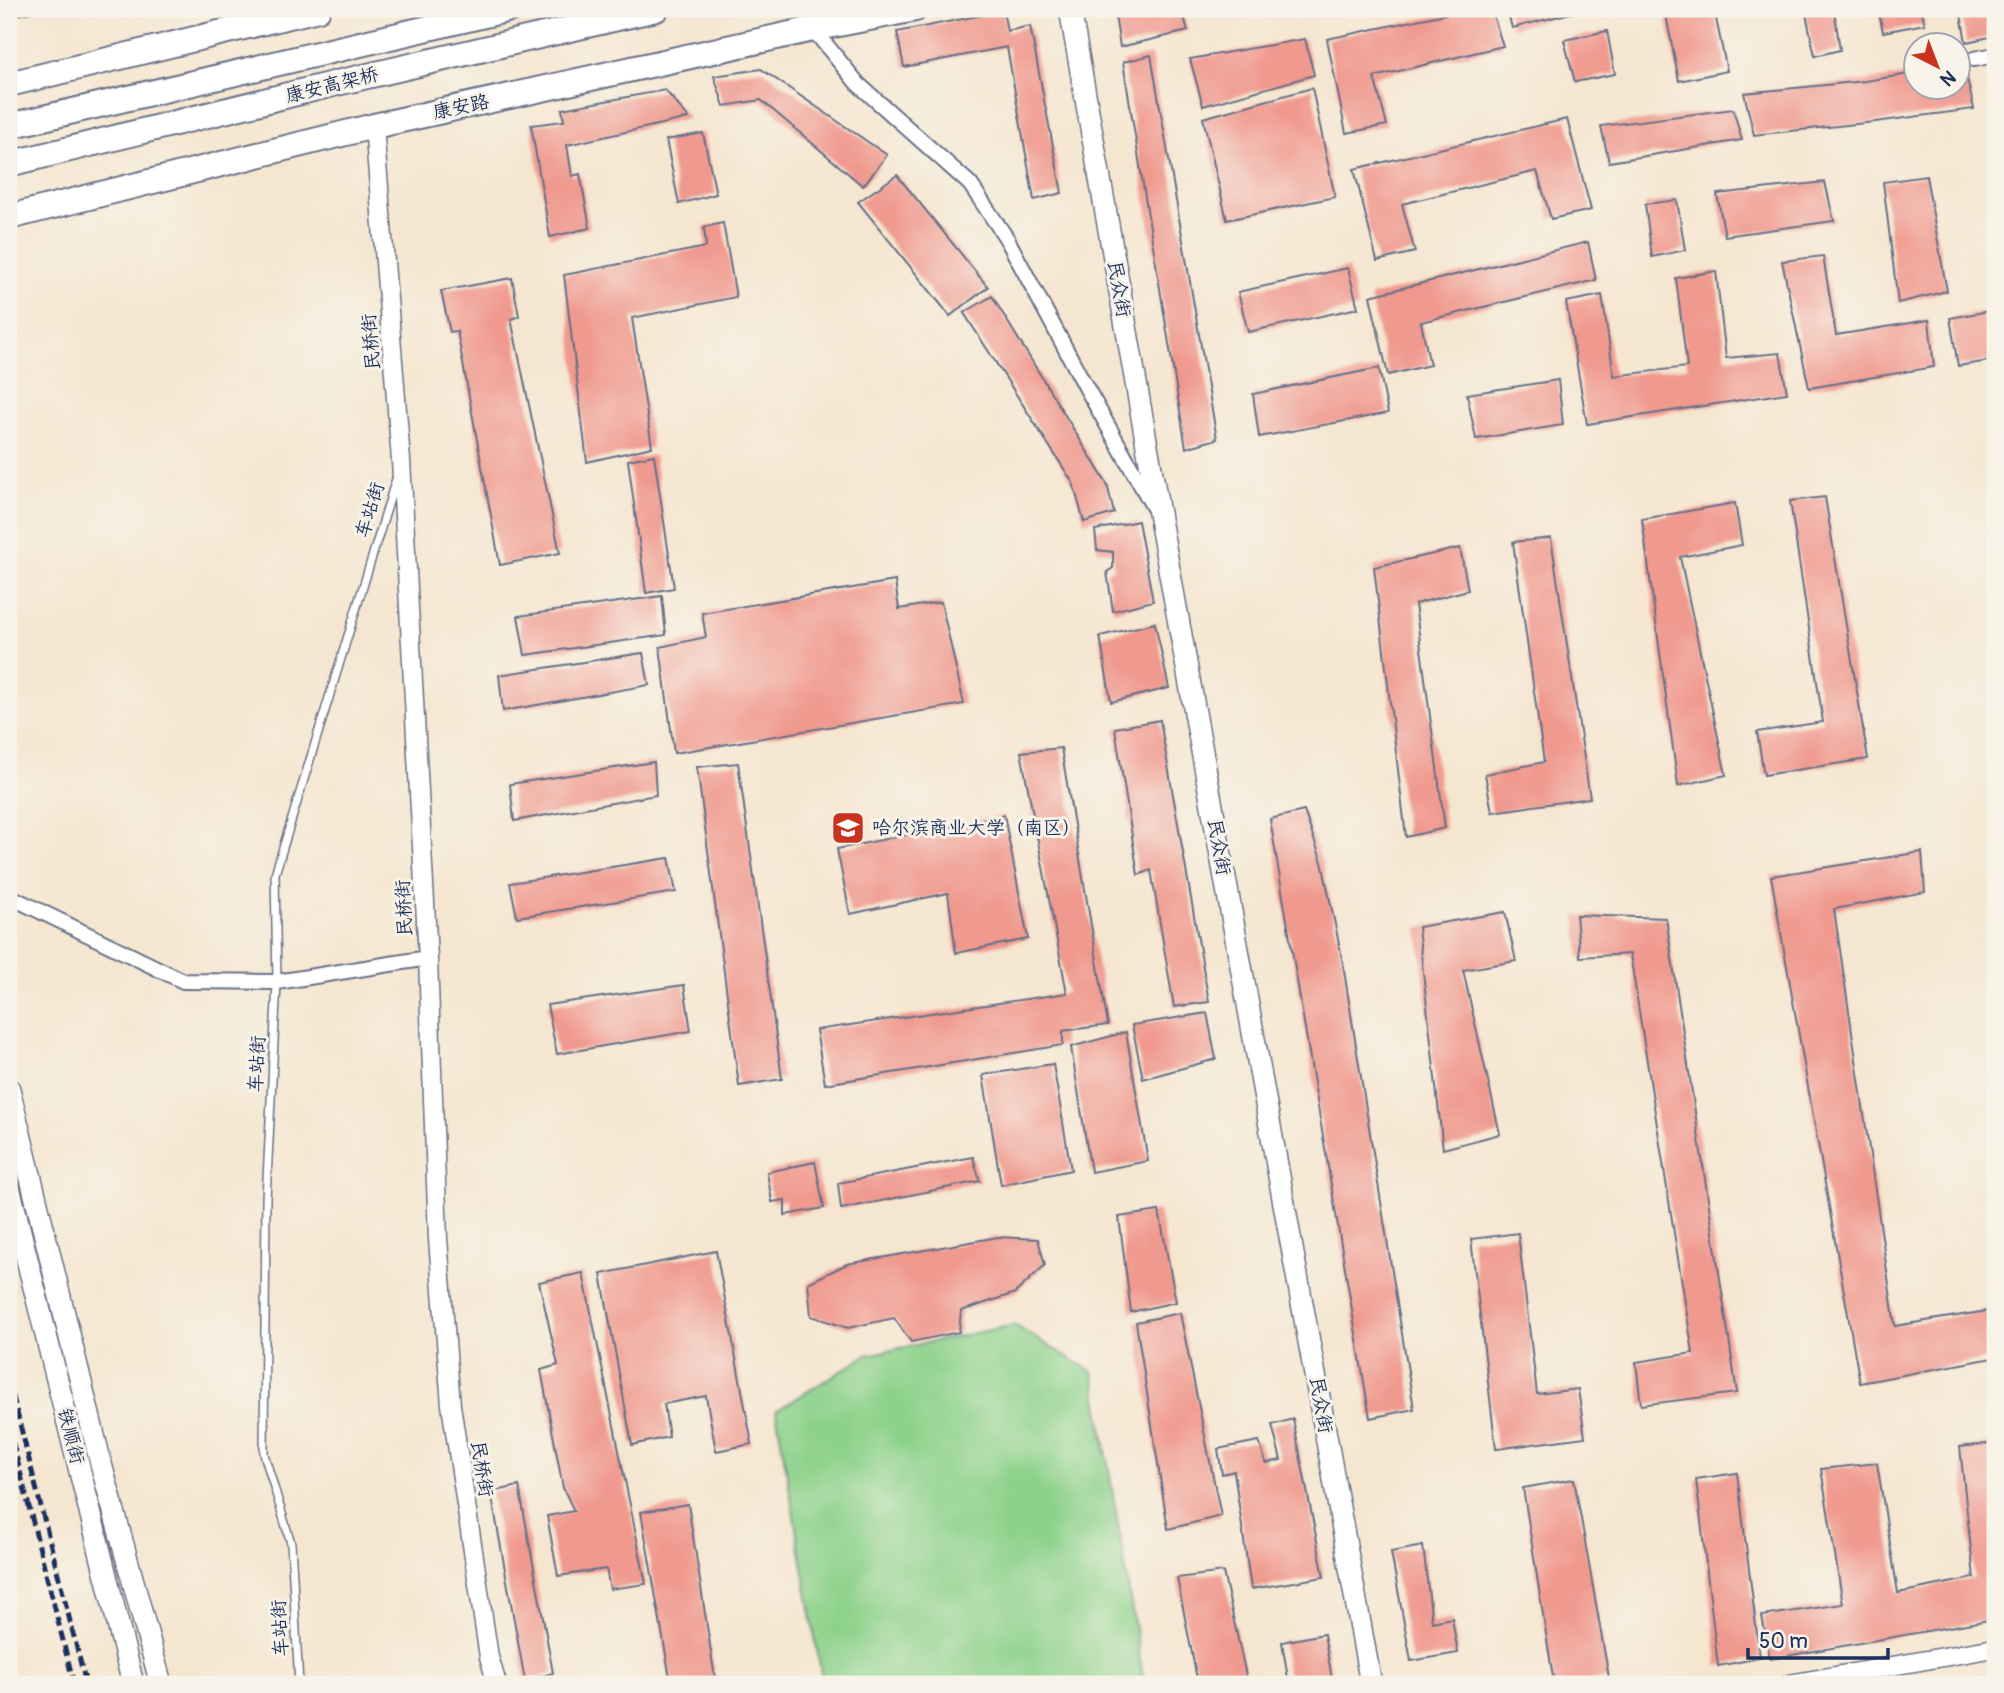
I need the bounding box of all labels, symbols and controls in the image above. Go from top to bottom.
north arrow [1902,32,1972,102]
street label: 康安高架桥 [283,62,381,108]
text: N [1935,65,1961,91]
street label: 康安路 [431,89,491,125]
street label: 民众街 [1102,259,1136,319]
street label: 民桥街 [357,313,385,371]
street label: 车站街 [350,479,390,541]
school or university icon: 哈尔滨商业大学（南区） [829,809,867,847]
place label: 哈尔滨商业大学（南区） [872,816,1081,840]
street label: 民众街 [1202,817,1236,877]
street label: 民桥街 [391,879,417,937]
street label: 车站街 [244,1035,270,1093]
street label: 民众街 [1304,1375,1338,1435]
street label: 铁顺街 [52,1405,90,1467]
street label: 民桥街 [466,1439,498,1499]
street label: 车站街 [267,1599,293,1657]
scale bar [1748,1616,1888,1660]
text: 50 m [1759,1628,1808,1655]

